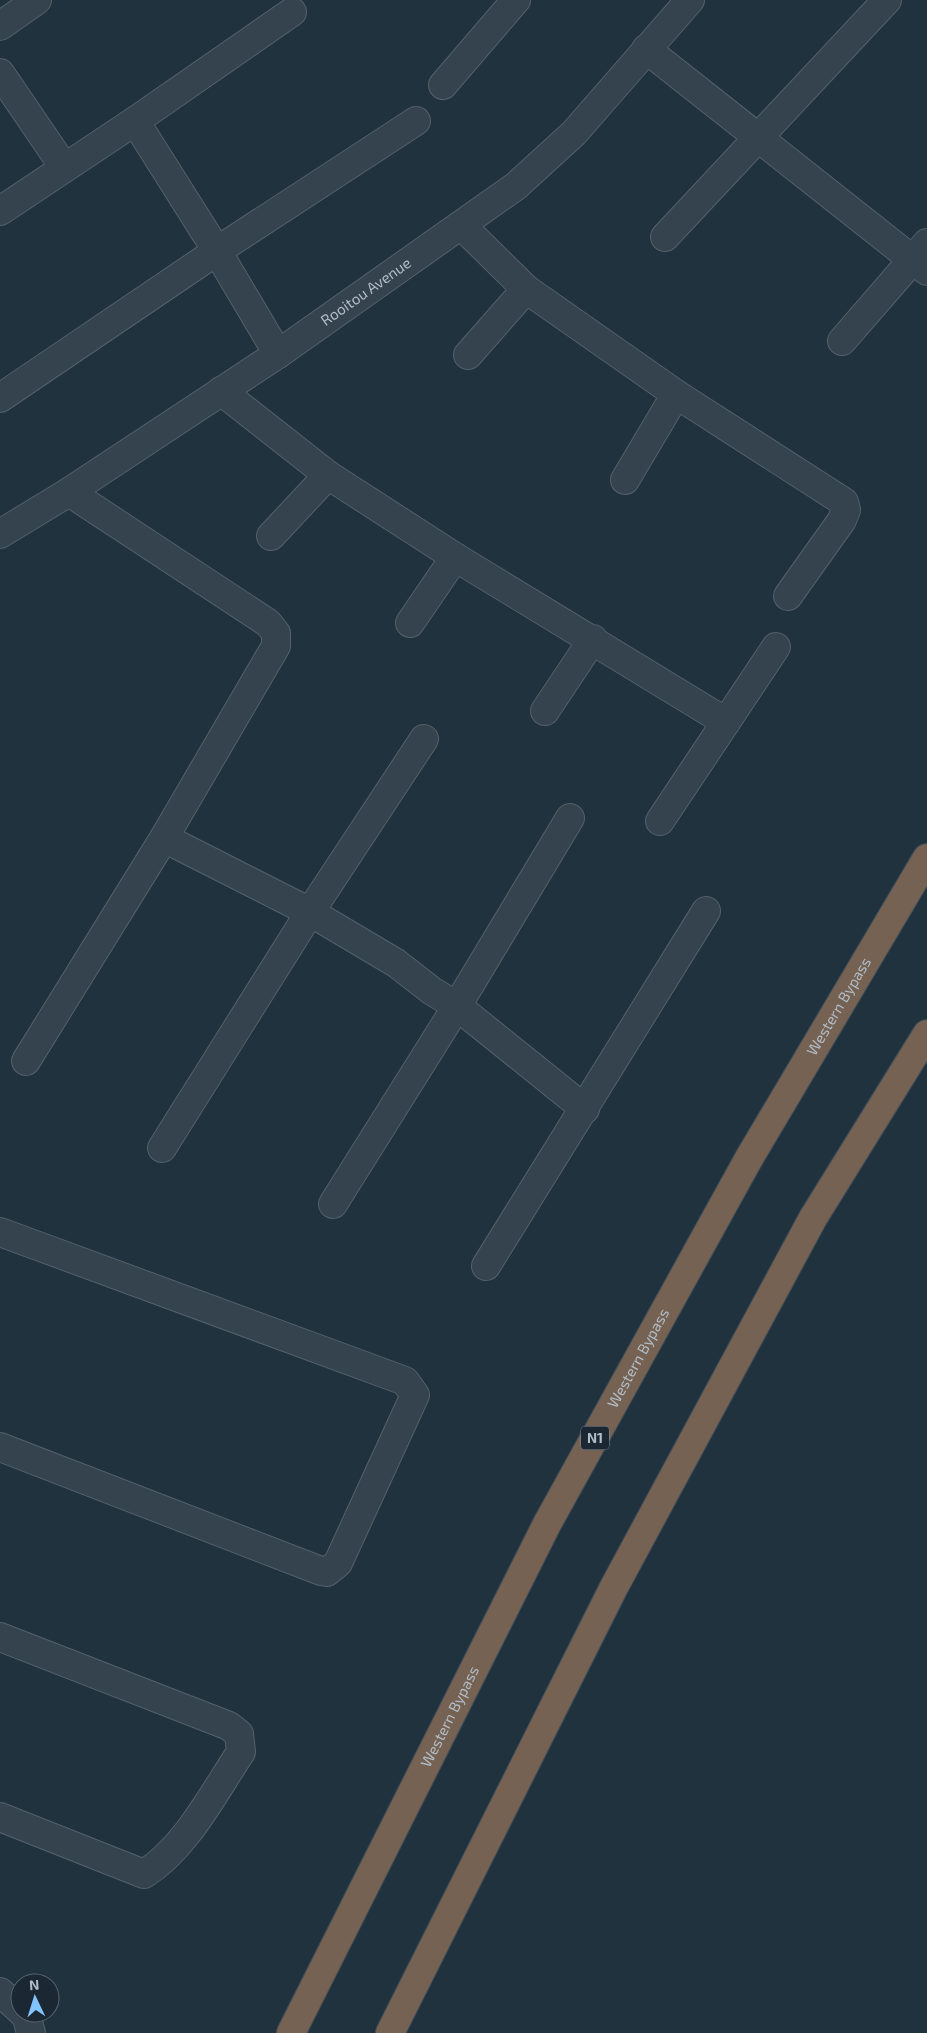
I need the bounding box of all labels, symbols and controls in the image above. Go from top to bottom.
street label: Rooitou Avenue [317,253,414,329]
street label: Western Bypass [802,954,874,1058]
street label: Western Bypass [603,1305,672,1411]
road number: N1 [581,1426,609,1450]
street label: Western Bypass [416,1663,482,1770]
north arrow [10,1973,60,2023]
text: N [28,1976,40,1993]

